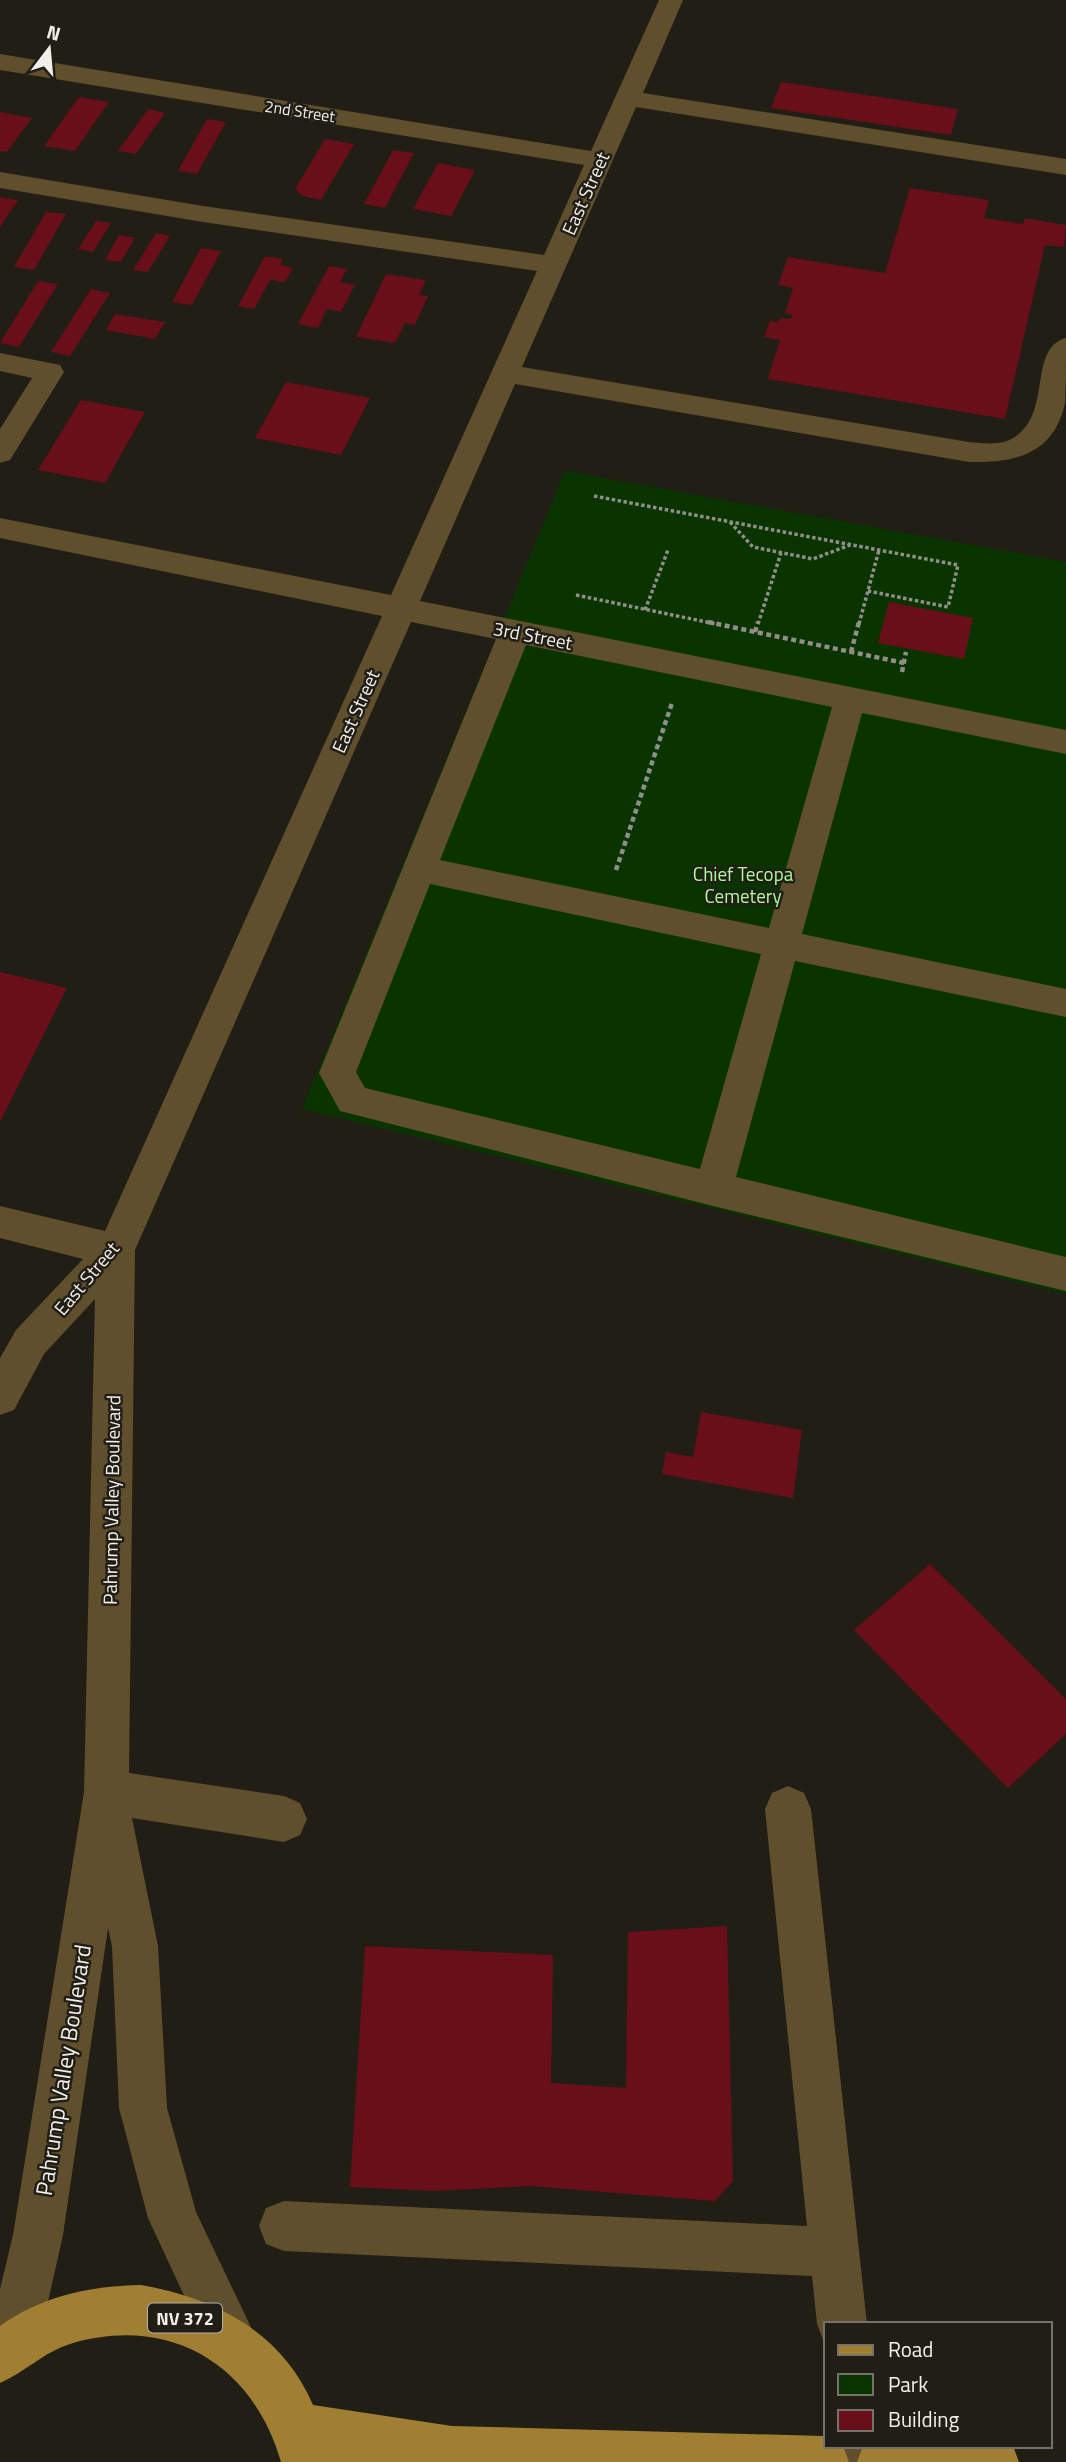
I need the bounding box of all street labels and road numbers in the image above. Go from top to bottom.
street label: 2nd Street [263,94,337,128]
street label: East Street [554,146,616,239]
street label: 3rd Street [491,613,575,657]
street label: East Street [324,664,386,757]
street label: East Street [46,1234,126,1321]
street label: Pahrump Valley Boulevard [95,1395,127,1605]
street label: Pahrump Valley Boulevard [26,1942,100,2198]
road number: NV 372 [148,2304,222,2332]

